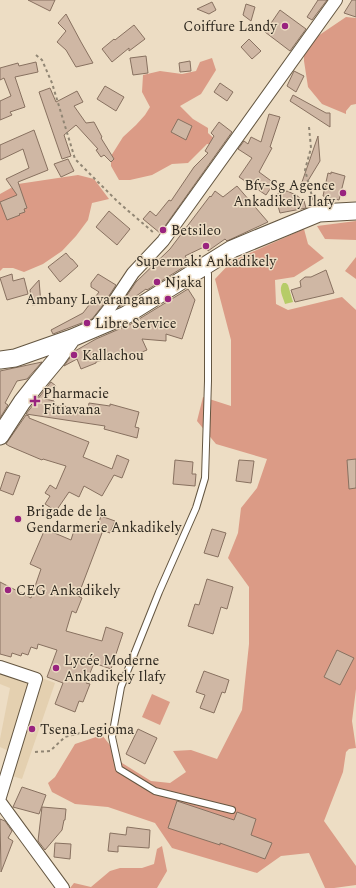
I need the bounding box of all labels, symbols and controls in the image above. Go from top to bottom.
place label: Coiffure Landy [183,16,278,37]
marker: Coiffure Landy [280,21,290,31]
place label: Bfv-Sg Agence Ankadikely Ilafy [233,175,336,212]
marker: Bfv-Sg Agence Ankadikely Ilafy [338,188,348,198]
place label: Betsileo [171,220,221,241]
marker: Betsileo [158,225,168,235]
marker: Supermaki Ankadikely [201,241,211,251]
place label: Supermaki Ankadikely [136,251,277,272]
place label: Njaka [165,272,202,293]
marker: Njaka [152,277,162,287]
place label: Ambany Lavarangana [25,289,160,310]
marker: Ambany Lavarangana [163,294,173,304]
place label: Libre Service [95,313,177,334]
marker: Libre Service [82,318,92,328]
place label: Kallachou [82,345,144,366]
marker: Kallachou [69,350,79,360]
place label: Pharmacie Fitiavana [43,383,109,420]
marker: Pharmacie Fitiavana [30,396,40,406]
place label: Brigade de la Gendarmerie Ankadikely [26,501,183,538]
marker: Brigade de la Gendarmerie Ankadikely [13,514,23,524]
place label: CEG Ankadikely [16,580,121,601]
marker: CEG Ankadikely [3,585,13,595]
place label: Lycée Moderne Ankadikely Ilafy [64,650,167,687]
marker: Lycée Moderne Ankadikely Ilafy [51,663,61,673]
place label: Tsena Legioma [40,719,134,740]
marker: Tsena Legioma [27,724,37,734]

